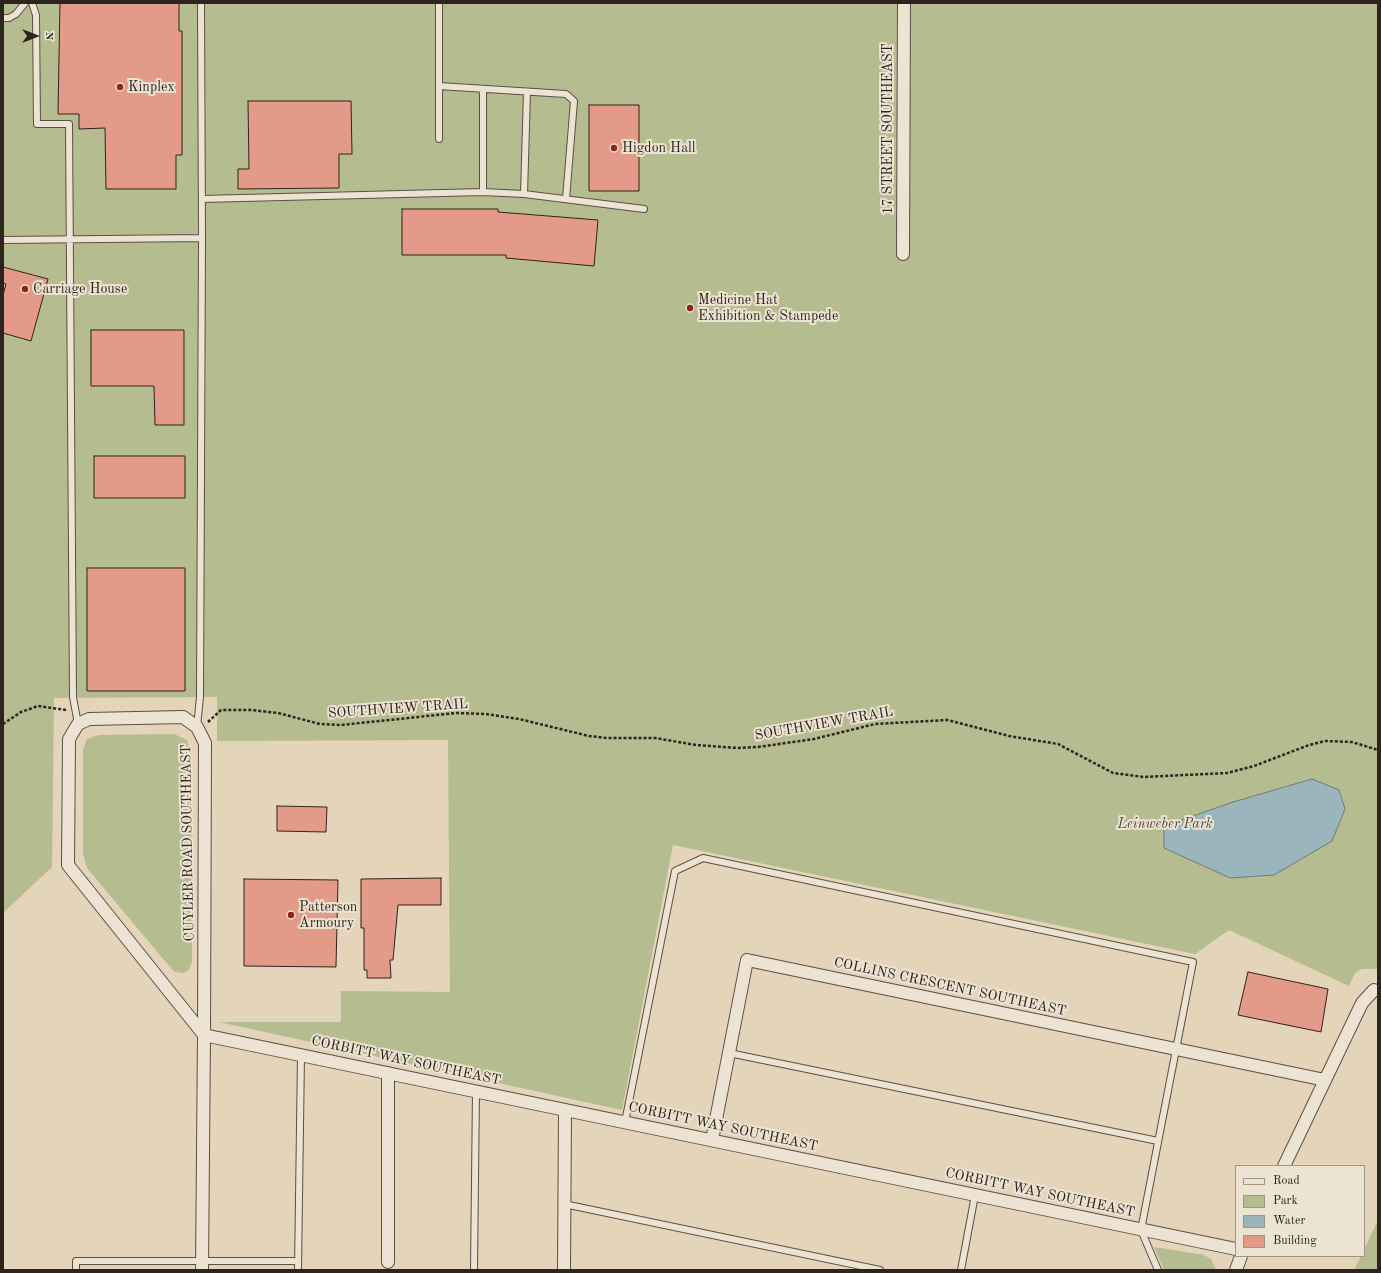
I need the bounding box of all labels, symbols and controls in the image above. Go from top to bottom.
north arrow [16,16,56,56]
text: N [43,32,54,40]
street label: 17 STREET SOUTHEAST [880,43,896,215]
place label: Kinplex [128,79,175,95]
marker: Kinplex [115,82,125,92]
place label: Higdon Hall [622,140,696,156]
marker: Higdon Hall [609,143,619,153]
place label: Carriage House [33,281,127,297]
marker: Carriage House [20,284,30,294]
place label: Medicine Hat Exhibition & Stampede [698,292,838,324]
marker: Medicine Hat Exhibition & Stampede [685,303,695,313]
street label: SOUTHVIEW TRAIL [327,696,469,722]
street label: SOUTHVIEW TRAIL [753,704,895,744]
street label: CUYLER ROAD SOUTHEAST [178,744,198,942]
park label: Leinweber Park [1117,816,1213,832]
place label: Patterson Armoury [299,899,357,932]
marker: Patterson Armoury [286,910,296,920]
street label: COLLINS CRESCENT SOUTHEAST [832,954,1068,1020]
street label: CORBITT WAY SOUTHEAST [310,1033,502,1089]
street label: CORBITT WAY SOUTHEAST [627,1099,819,1155]
street label: CORBITT WAY SOUTHEAST [944,1165,1136,1221]
legend [1235,1165,1365,1257]
text: Road [1273,1175,1300,1187]
text: Park [1273,1195,1298,1207]
text: Water [1273,1215,1305,1227]
text: Building [1273,1235,1317,1247]

